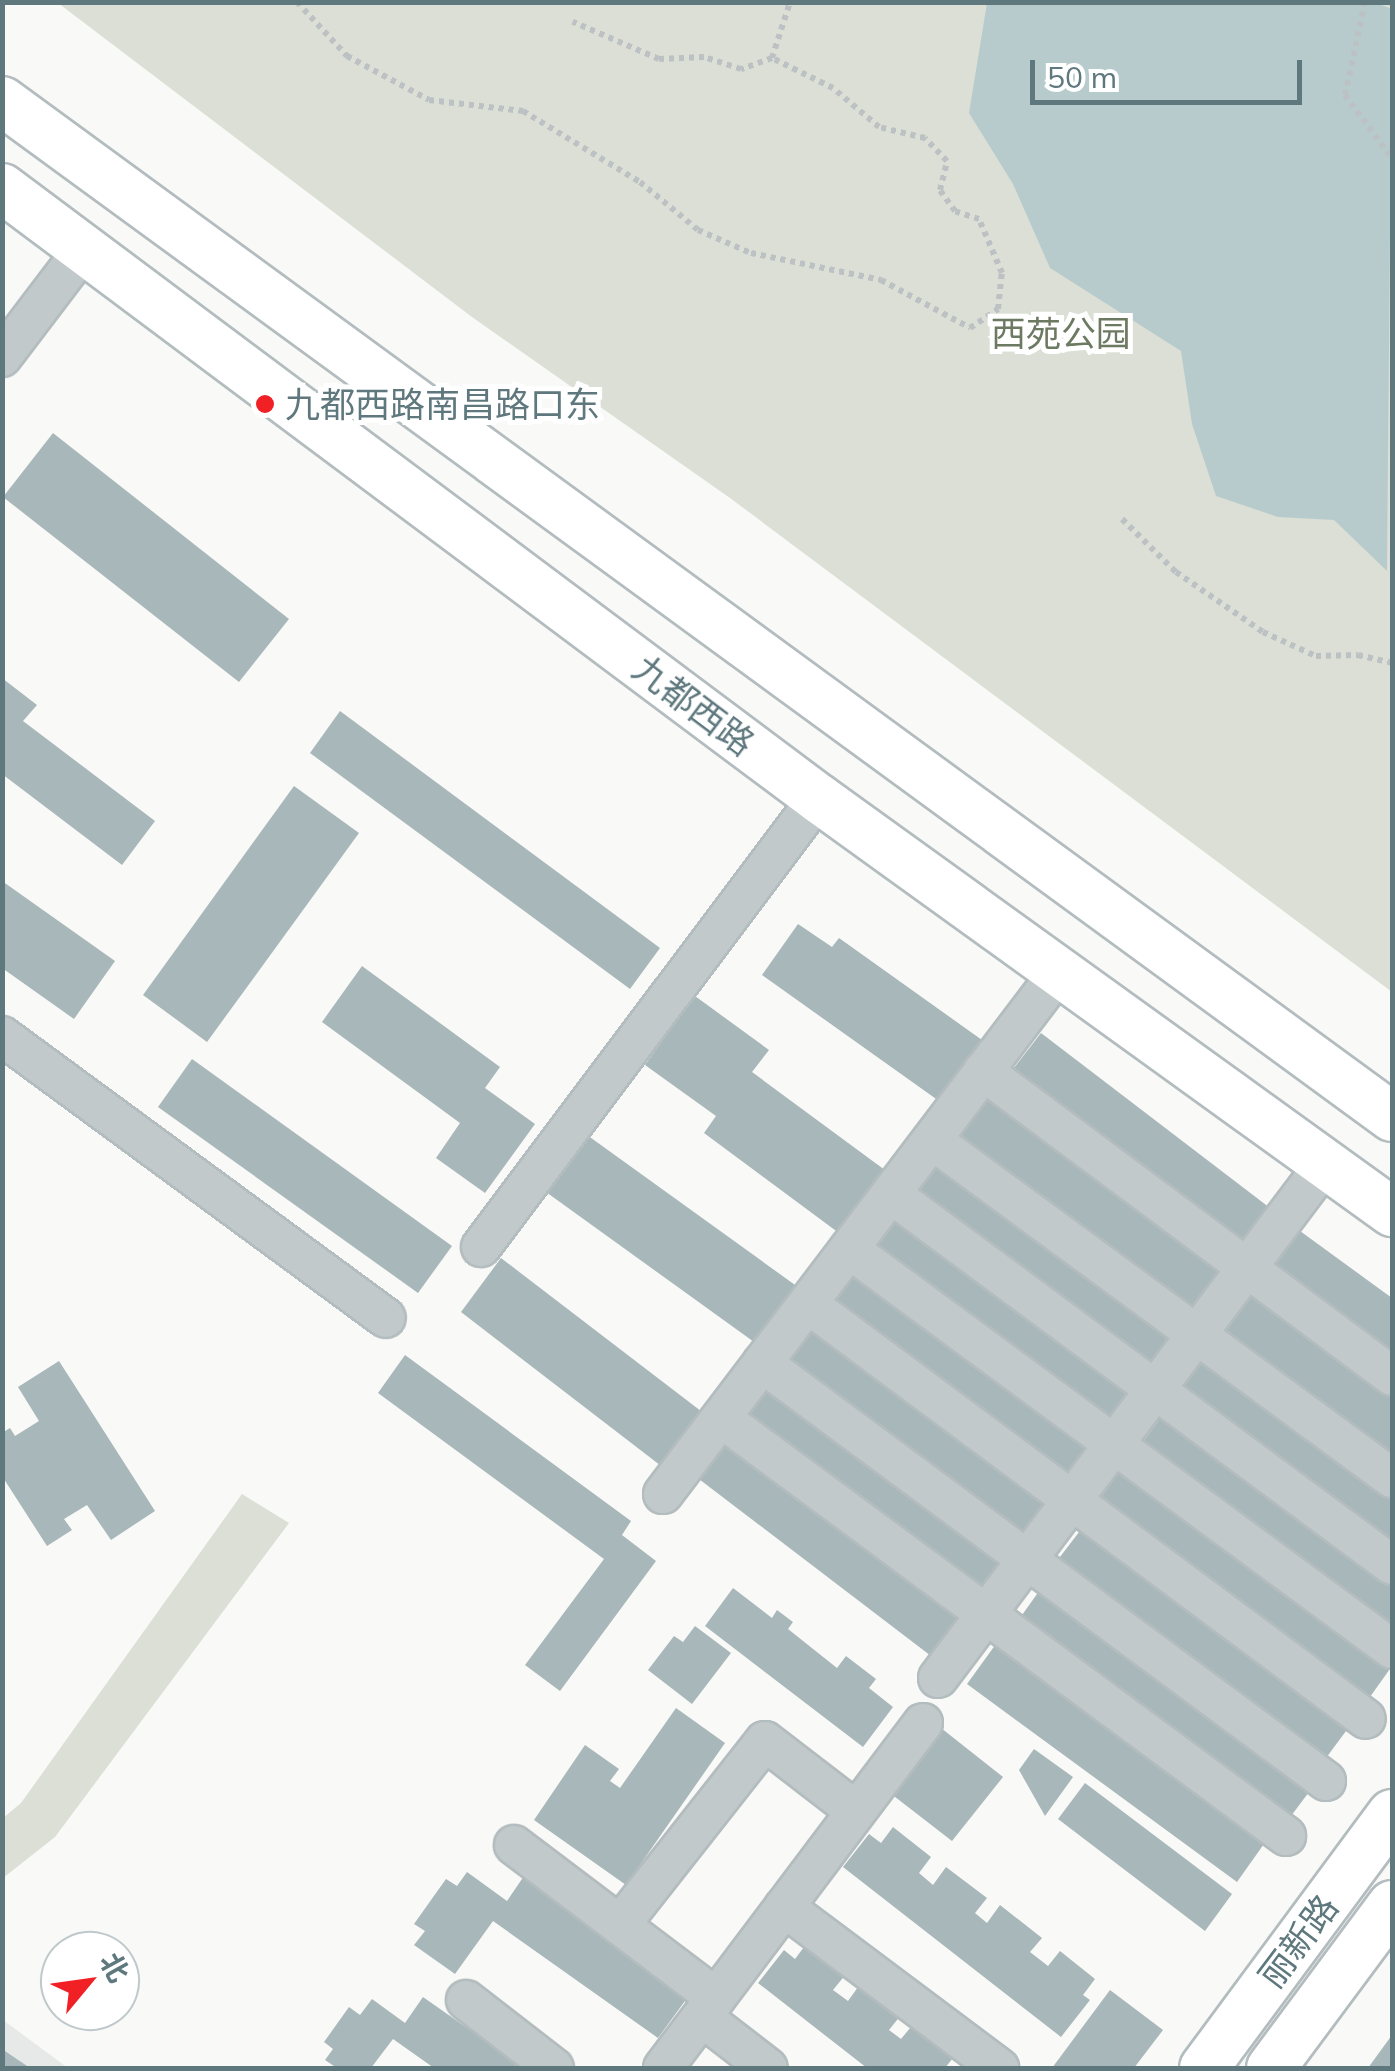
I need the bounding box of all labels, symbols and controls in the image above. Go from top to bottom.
scale bar [1035,40,1308,102]
text: 50 m [1047,58,1117,96]
park label: 西苑公园 [991,312,1131,354]
place label: 九都西路南昌路口东 [285,383,600,425]
marker: 九都西路南昌路口东 [254,393,276,415]
street label: 九都西路 [625,646,763,764]
street label: 丽新路 [1250,1886,1346,1996]
north arrow [40,1931,140,2031]
text: 北 [93,1946,137,1988]

